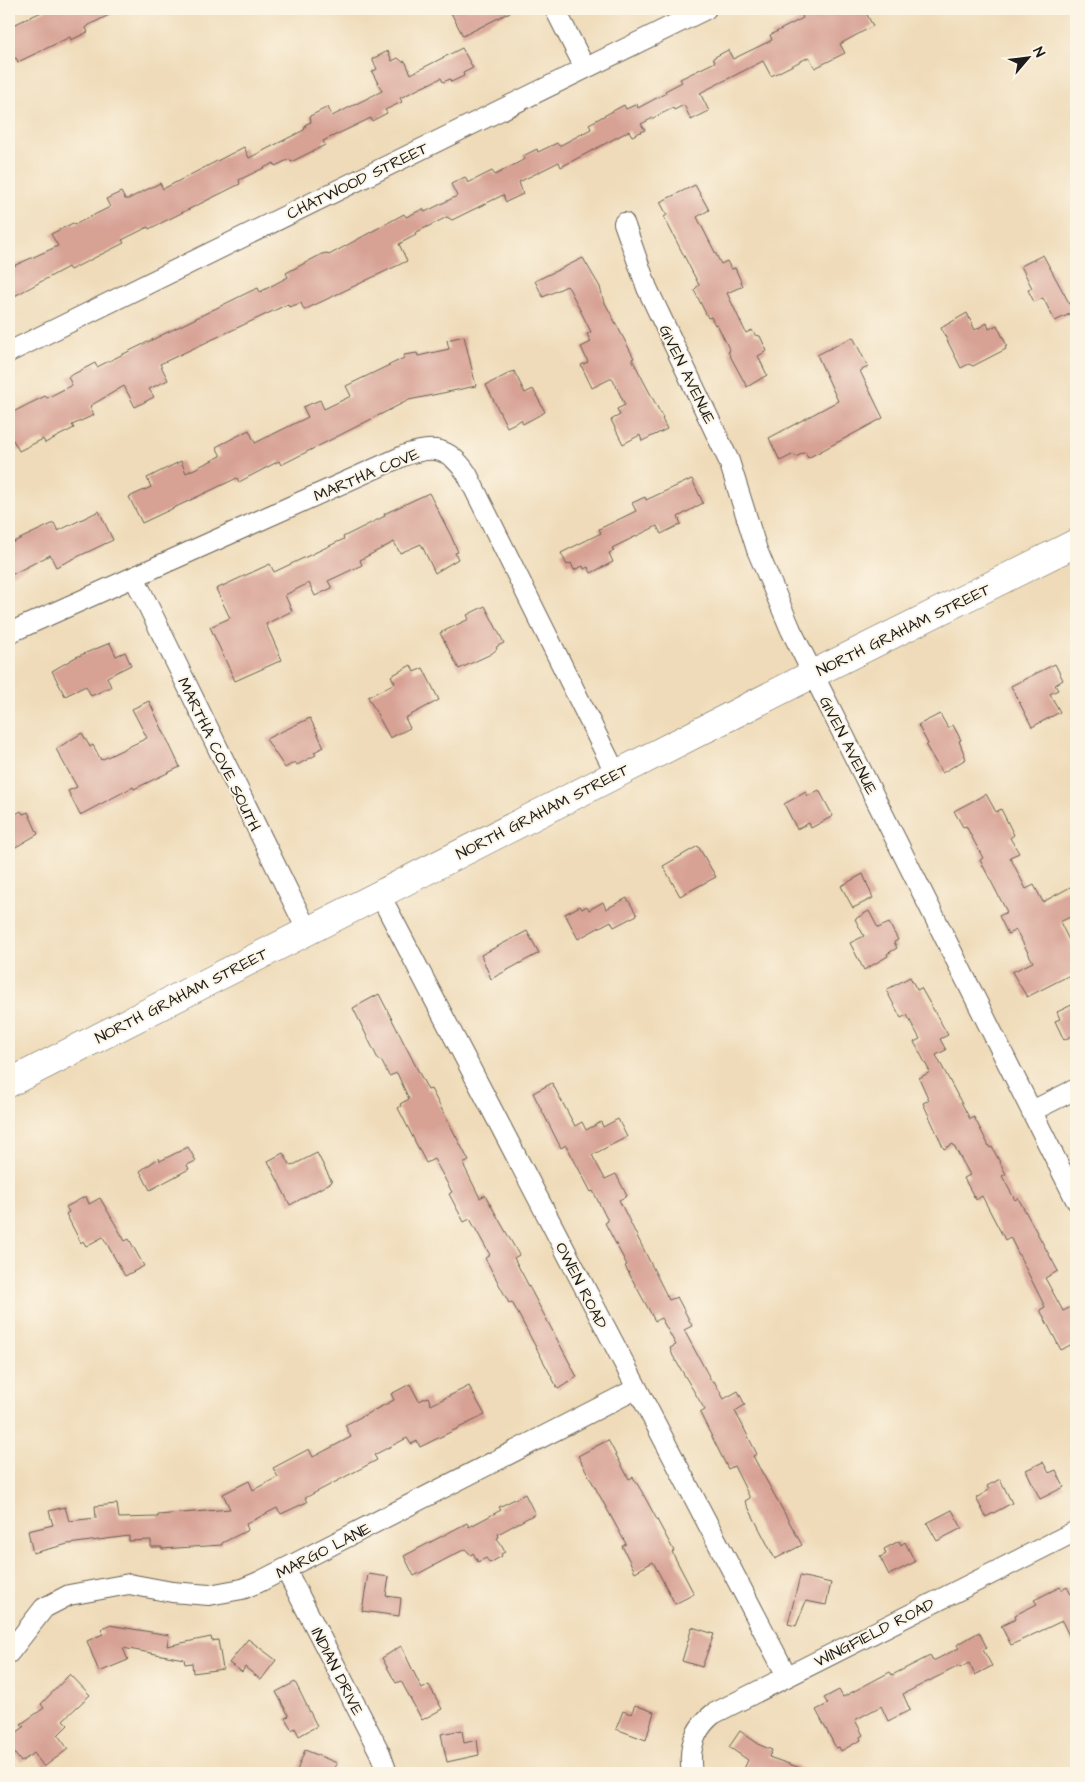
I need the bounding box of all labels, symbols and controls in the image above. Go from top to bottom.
north arrow [1002,32,1052,82]
text: N [1028,44,1050,61]
street label: CHATWOOD STREET [283,137,432,225]
street label: GIVEN AVENUE [654,321,721,428]
street label: MARTHA COVE [310,443,423,507]
street label: NORTH GRAHAM STREET [813,578,994,682]
street label: MARTHA COVE SOUTH [172,674,266,835]
street label: GIVEN AVENUE [814,692,883,799]
street label: NORTH GRAHAM STREET [452,759,633,865]
street label: NORTH GRAHAM STREET [91,943,272,1049]
street label: OWEN ROAD [550,1238,612,1333]
street label: MARGO LANE [272,1517,375,1584]
street label: WINGFIELD ROAD [811,1593,938,1673]
street label: INDIAN DRIVE [306,1624,369,1720]

